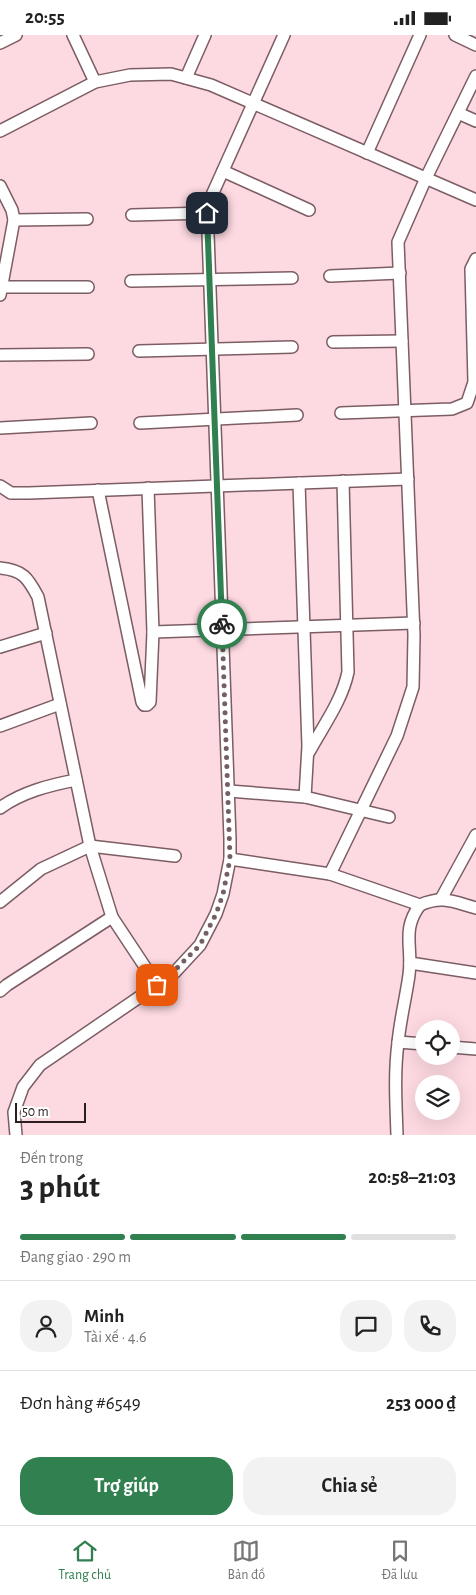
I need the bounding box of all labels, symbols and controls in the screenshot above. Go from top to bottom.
text: 20:55 [25,8,65,27]
pin [186,192,228,234]
icon: home [193,199,221,227]
courier [197,599,247,649]
icon: bike [208,610,236,638]
pin [136,964,178,1006]
icon: bag [143,971,171,999]
map controls [415,1020,460,1120]
button: locate [415,1020,460,1065]
button: layers [415,1075,460,1120]
scale bar [15,1100,86,1123]
text: 50 m [22,1105,49,1119]
text: Đến trong [20,1150,83,1166]
text: 20:58–21:03 [368,1168,456,1187]
text: 3 phút [20,1171,100,1203]
text: Đang giao · 290 m [20,1249,131,1265]
button: person [20,1300,72,1352]
button: chat [340,1300,392,1352]
button: phone [404,1300,456,1352]
text: Minh [84,1307,124,1326]
text: Tài xế · 4.6 [84,1329,147,1345]
text: Đơn hàng #6549 [20,1394,141,1413]
text: 253 000 ₫ [386,1394,456,1413]
button: Trợ giúp [20,1457,233,1515]
button: Chia sẻ [243,1457,456,1515]
tab: Trang chủ [58,1537,111,1584]
tab: Bản đồ [228,1537,265,1584]
tab: Đã lưu [382,1537,418,1584]

